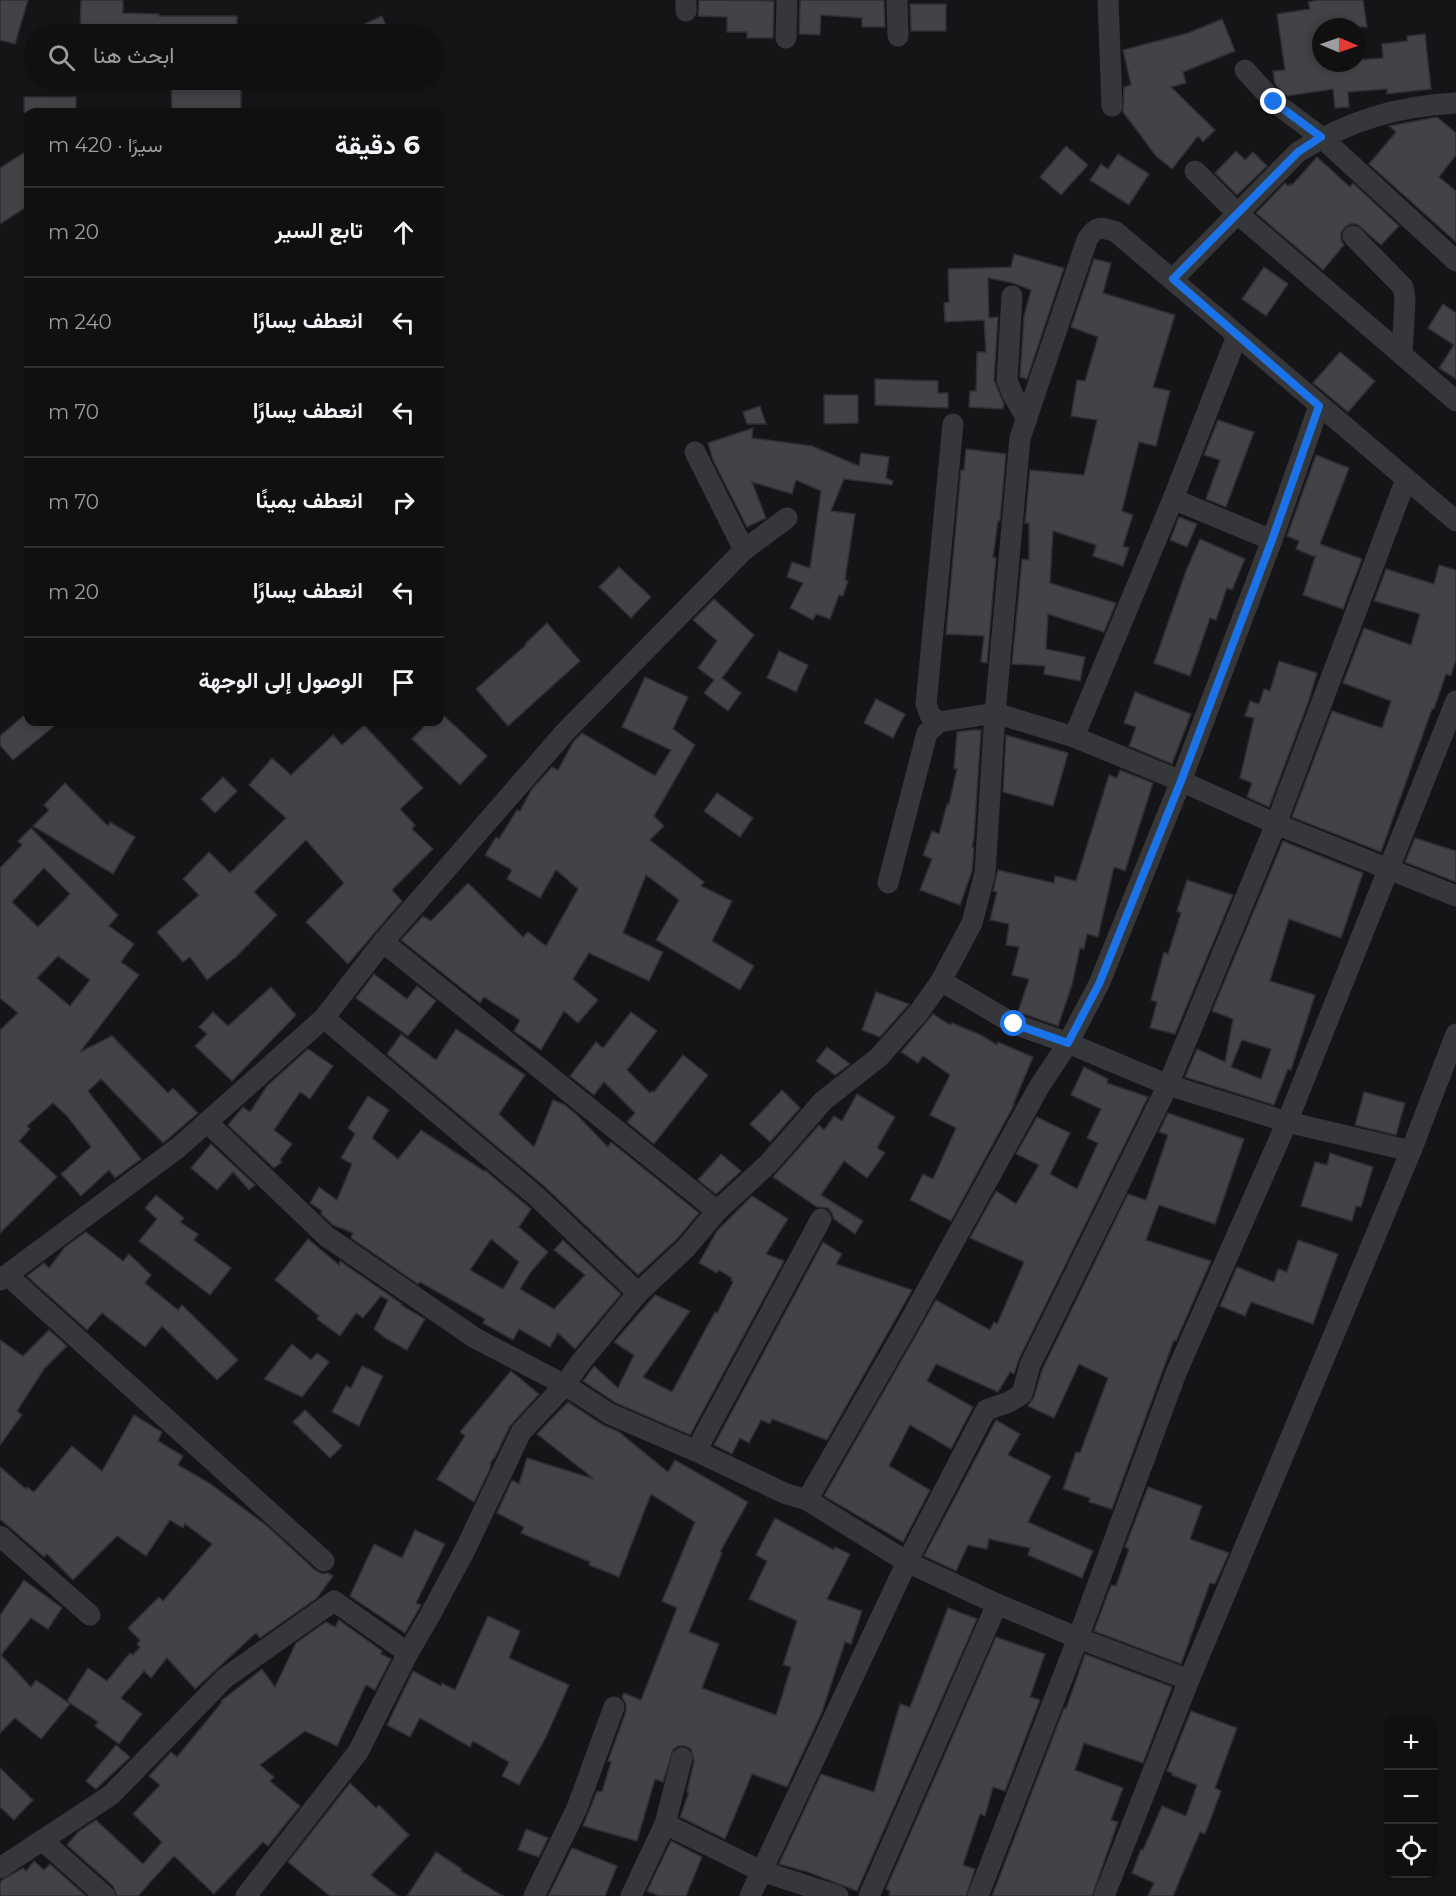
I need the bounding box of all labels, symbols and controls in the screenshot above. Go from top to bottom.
north arrow [1312,18,1366,72]
search box [24,24,444,90]
icon: search [45,41,78,74]
text: ابحث هنا [93,42,174,69]
route end [1260,88,1286,114]
text: 6 دقيقة [335,129,420,161]
text: سيرًا · 420 m [48,133,162,157]
icon: ahead [387,216,420,249]
text: تابع السير [275,217,363,244]
text: 20 m [48,220,99,244]
icon: left [387,306,420,339]
text: انعطف يسارًا [253,307,363,334]
text: 240 m [48,310,112,334]
icon: left [387,396,420,429]
text: انعطف يسارًا [253,397,363,424]
text: 70 m [48,400,99,424]
icon: right [387,486,420,519]
text: انعطف يمينًا [255,487,363,514]
text: 70 m [48,490,99,514]
icon: left [387,576,420,609]
text: انعطف يسارًا [253,577,363,604]
text: 20 m [48,580,99,604]
icon: arrive [387,666,420,699]
text: الوصول إلى الوجهة [198,667,363,694]
route start [1000,1010,1026,1036]
map controls [1384,1716,1438,1878]
button: + [1384,1716,1438,1770]
button: − [1384,1770,1438,1824]
button: locate [1384,1824,1438,1878]

